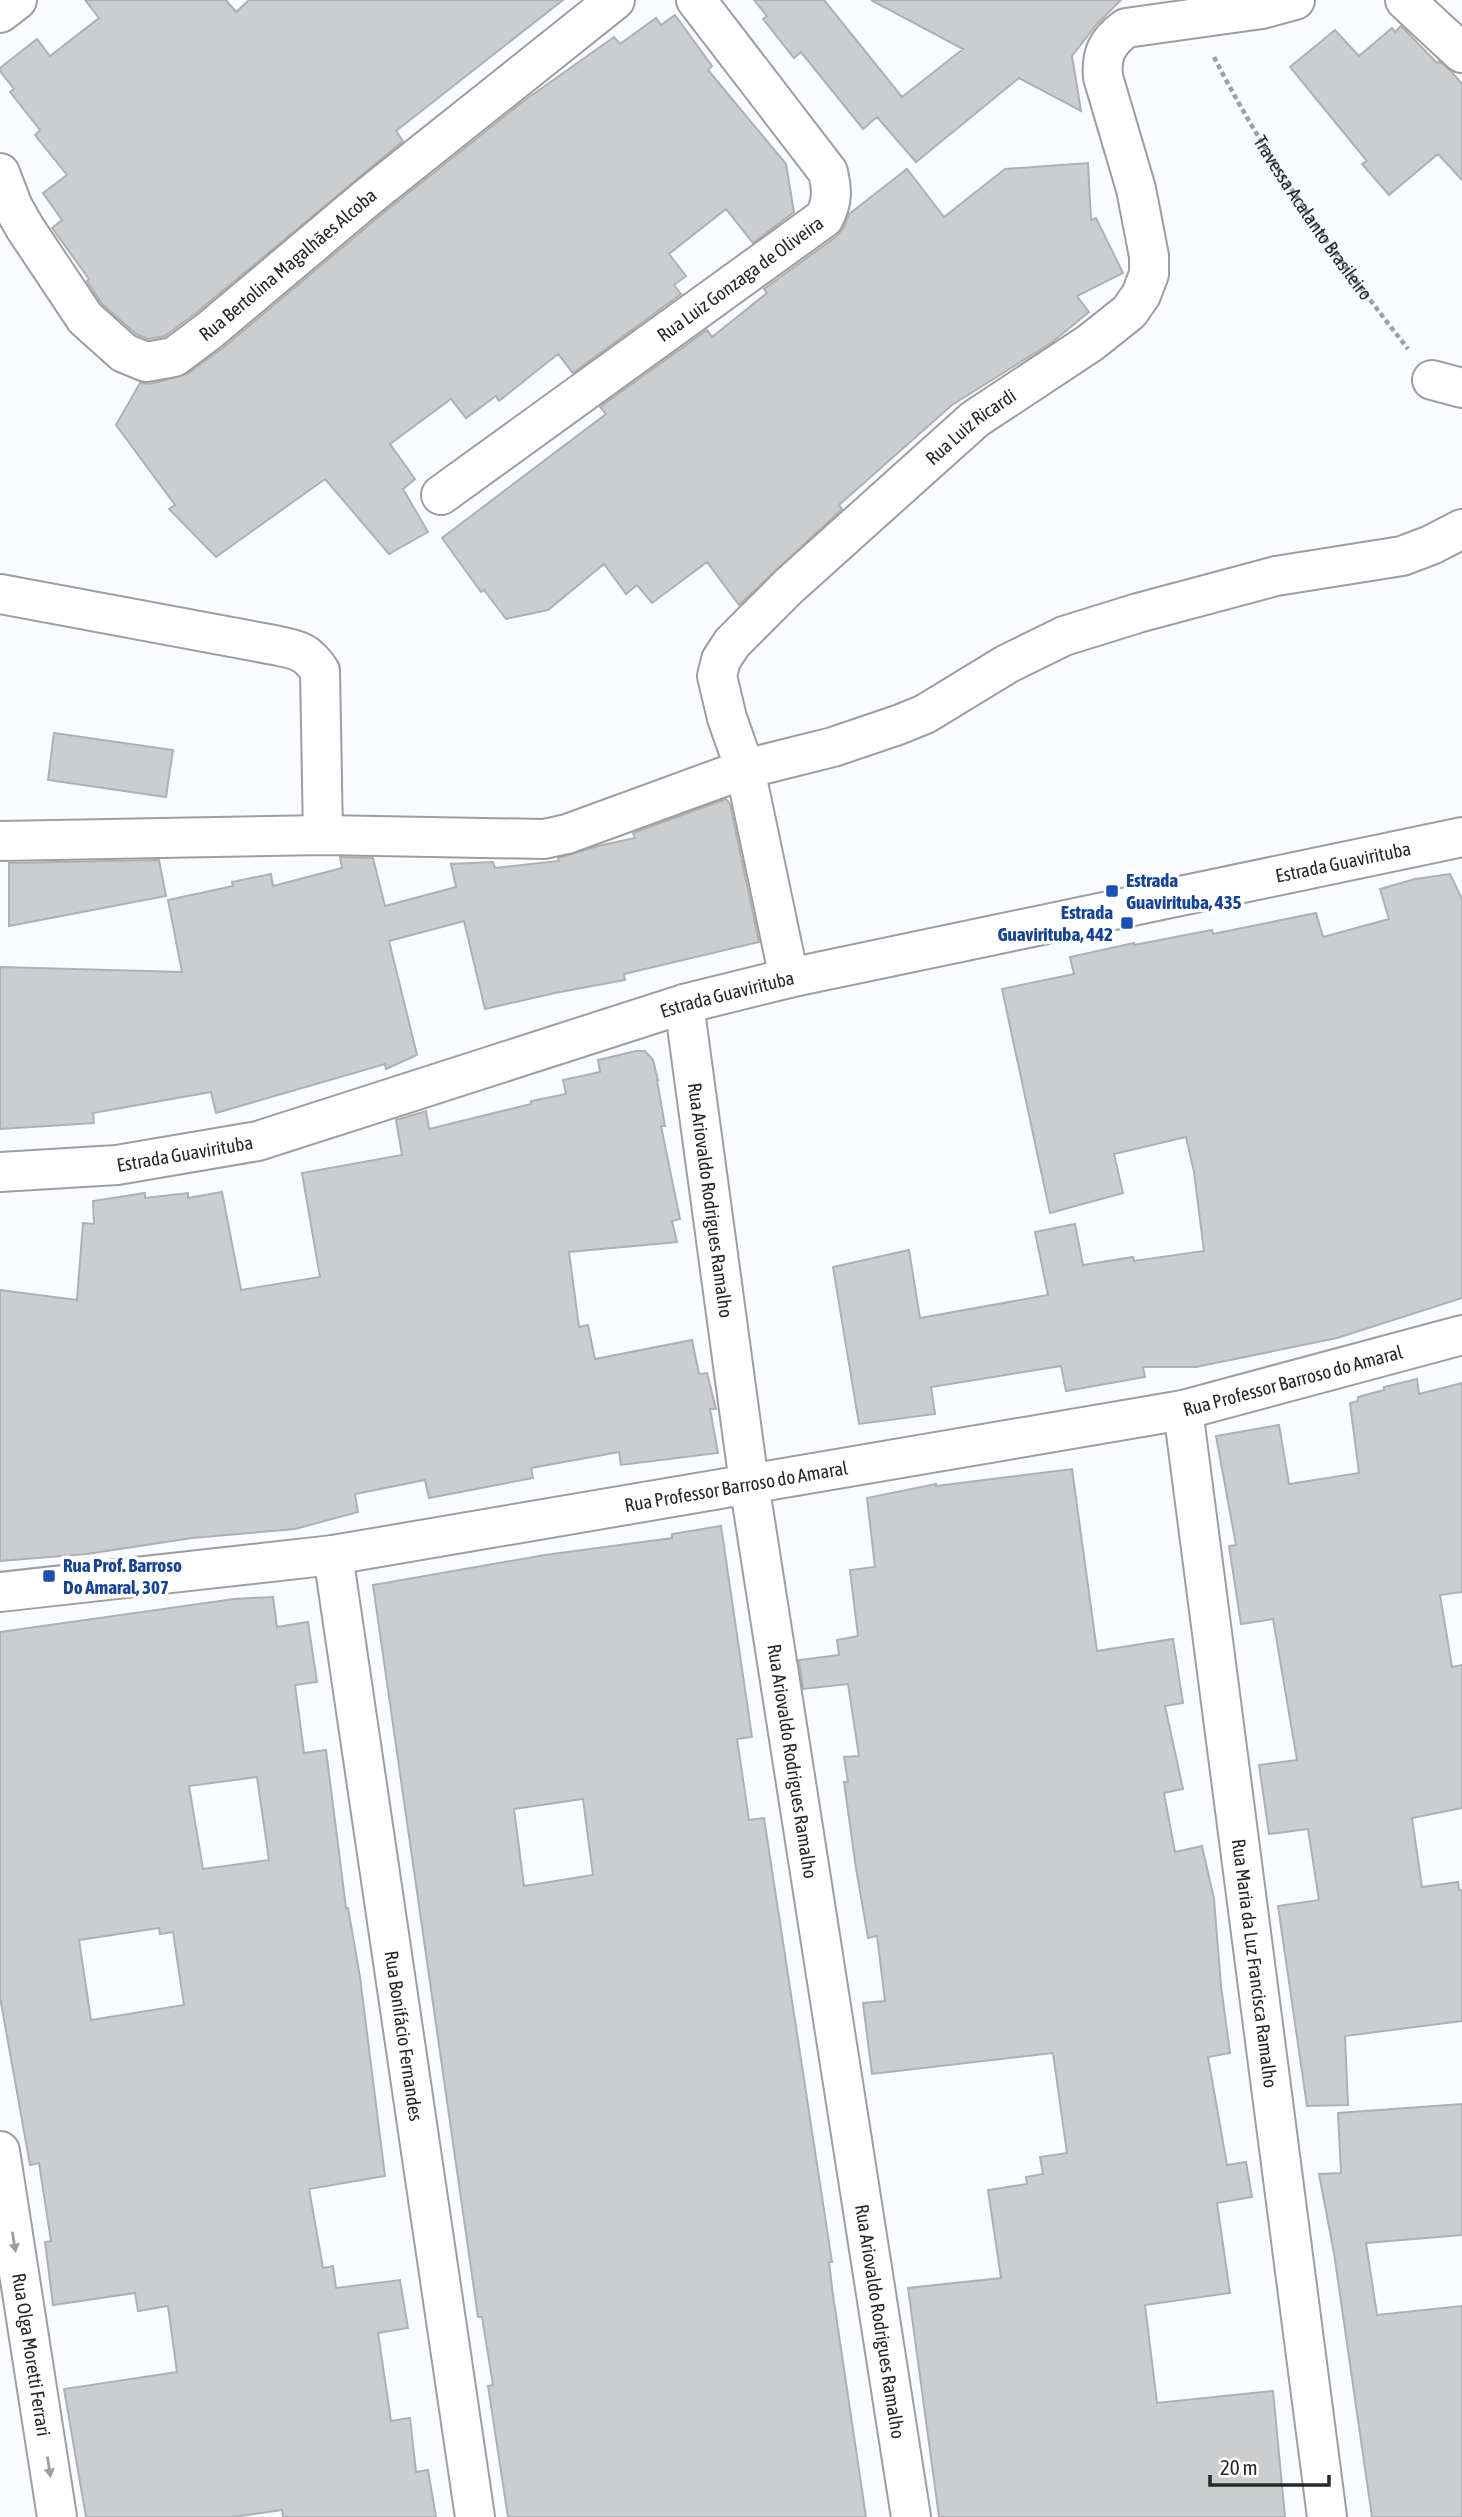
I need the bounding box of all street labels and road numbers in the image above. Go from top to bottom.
street label: Travessa Acalanto Brasileiro [1249,132,1377,304]
street label: Rua Bertolina Magalhães Alcoba [195,184,381,345]
street label: Rua Luiz Gonzaga de Oliveira [653,211,827,346]
street label: Rua Luiz Ricardi [921,384,1020,469]
street label: Estrada Guavirituba [1273,837,1413,887]
street label: Estrada Guavirituba [657,966,796,1022]
street label: Rua Ariovaldo Rodrigues Ramalho [684,1081,737,1319]
street label: Estrada Guavirituba [115,1131,255,1176]
street label: Rua Professor Barroso do Amaral [1181,1340,1405,1420]
street label: Rua Professor Barroso do Amaral [623,1456,850,1516]
street label: Rua Ariovaldo Rodrigues Ramalho [763,1642,822,1880]
street label: Rua Maria da Luz Francisca Ramalho [1228,1838,1282,2089]
street label: Rua Bonifácio Fernandes [381,1949,427,2123]
street label: Rua Ariovaldo Rodrigues Ramalho [851,2203,910,2440]
street label: Rua Olga Moretti Ferrari [8,2271,55,2438]

